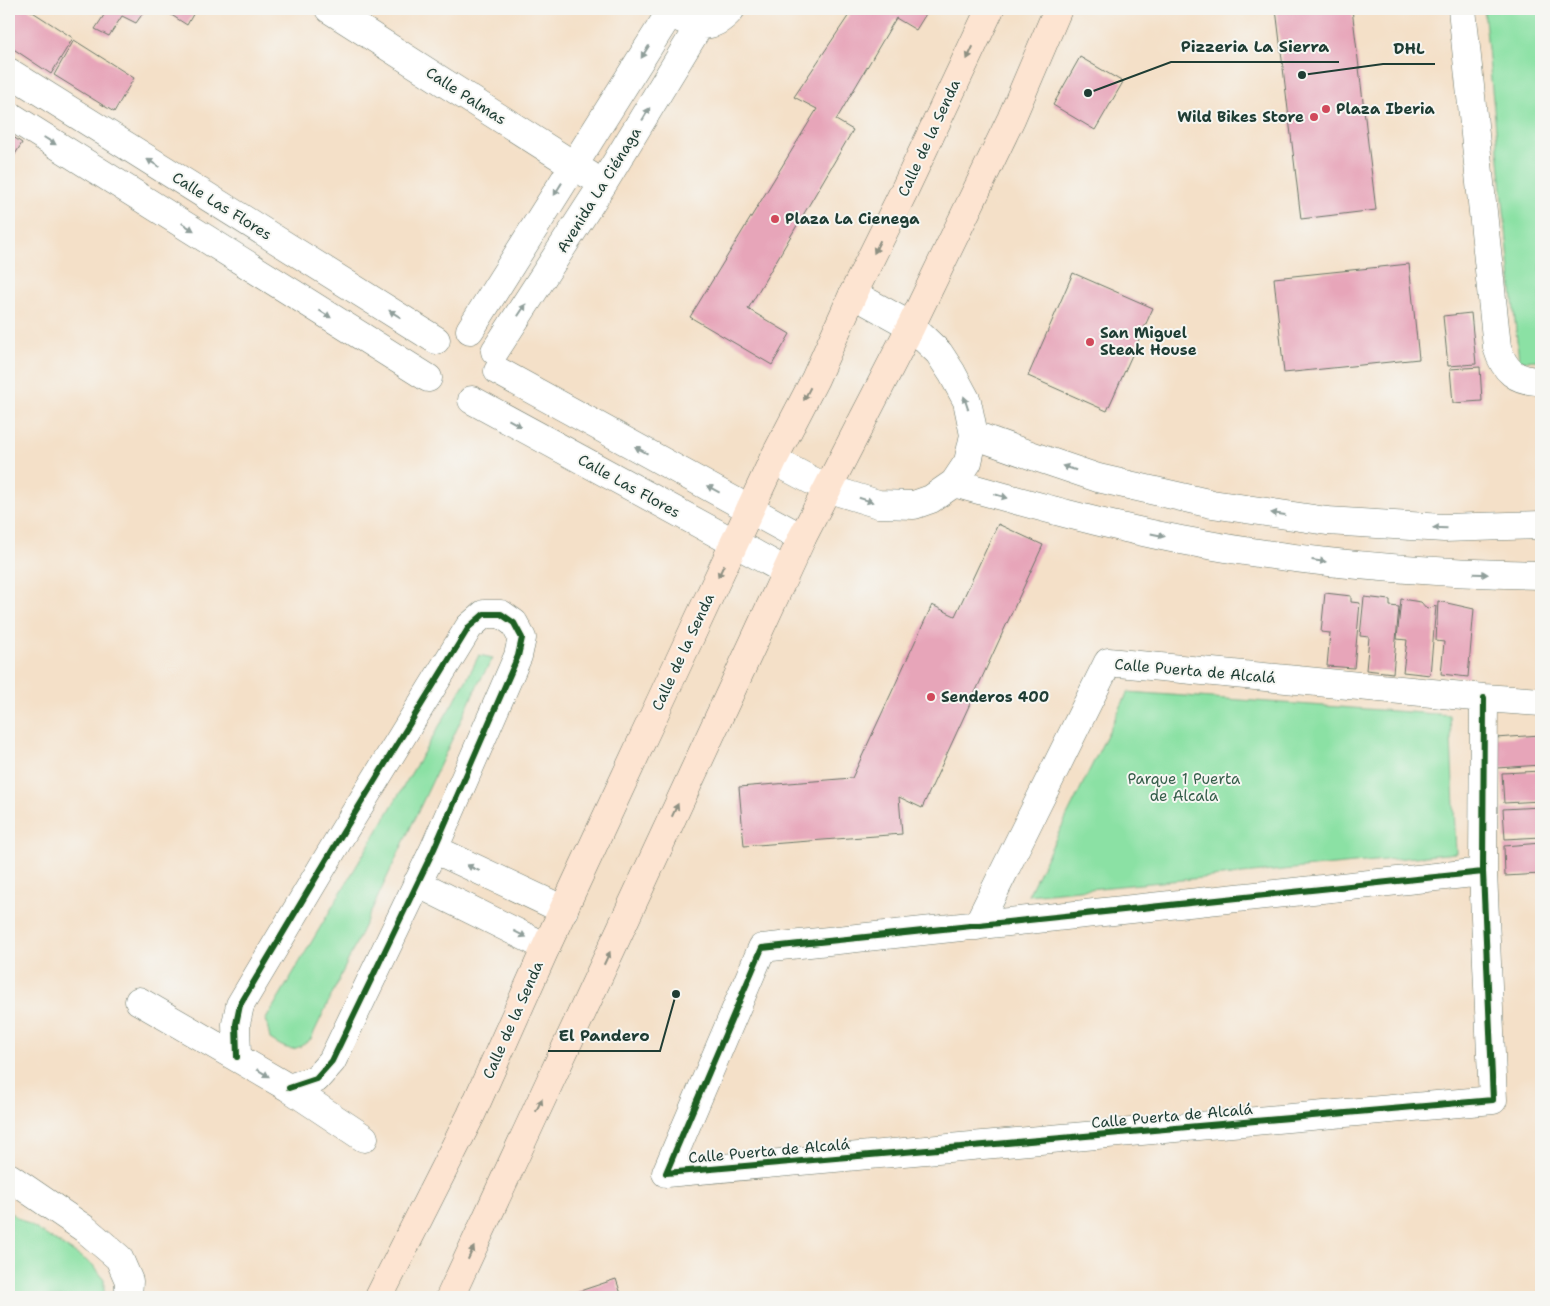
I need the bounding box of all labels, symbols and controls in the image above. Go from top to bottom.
callout: Pizzeria La Sierra [1171,31,1339,62]
callout: DHL [1383,33,1435,64]
text: Pizzeria La Sierra [1181,36,1329,57]
text: DHL [1393,38,1425,59]
one-way arrow [640,46,650,59]
one-way arrow [965,46,973,60]
street label: Calle Palmas [422,63,510,129]
street label: Calle de la Senda [893,76,965,200]
place label: Plaza Iberia [1336,99,1436,119]
marker: Plaza Iberia [1320,103,1332,115]
one-way arrow [642,107,651,120]
place label: Wild Bikes Store [1177,107,1304,127]
marker: Wild Bikes Store [1308,111,1320,123]
street label: Avenida La Ciénaga [552,123,646,257]
one-way arrow [43,136,57,145]
one-way arrow [147,158,160,168]
street label: Calle Las Flores [168,167,276,245]
one-way arrow [553,183,562,196]
place label: Plaza La Cienega [785,209,920,229]
marker: Plaza La Cienega [769,213,781,225]
one-way arrow [181,222,194,232]
one-way arrow [873,239,881,254]
one-way arrow [517,304,527,317]
one-way arrow [319,309,332,318]
one-way arrow [388,309,402,319]
place label: San Miguel Steak House [1100,323,1197,360]
marker: San Miguel Steak House [1084,336,1096,348]
one-way arrow [803,386,811,401]
one-way arrow [962,395,970,410]
one-way arrow [508,419,522,428]
one-way arrow [634,445,647,454]
street label: Calle Las Flores [574,450,684,522]
one-way arrow [1061,464,1076,471]
one-way arrow [705,485,720,493]
one-way arrow [993,492,1008,500]
one-way arrow [859,497,874,505]
one-way arrow [1270,510,1286,518]
one-way arrow [1432,523,1448,531]
one-way arrow [1151,531,1166,539]
one-way arrow [1311,557,1327,565]
one-way arrow [717,564,726,579]
one-way arrow [1473,570,1489,578]
street label: Calle de la Senda [647,590,719,714]
street label: Calle Puerta de Alcalá [1114,654,1277,688]
place label: Senderos 400 [941,687,1049,707]
marker: Senderos 400 [925,691,937,703]
park label: Parque 1 Puerta de Alcala [1128,769,1241,806]
one-way arrow [671,803,679,818]
one-way arrow [466,864,480,872]
one-way arrow [513,930,527,938]
one-way arrow [603,951,611,965]
street label: Calle de la Senda [478,957,548,1082]
callout: El Pandero [548,1020,660,1051]
text: El Pandero [558,1025,650,1046]
one-way arrow [257,1068,270,1077]
one-way arrow [534,1098,543,1113]
street label: Calle Puerta de Alcalá [1091,1099,1254,1133]
street label: Calle Puerta de Alcalá [688,1134,851,1168]
one-way arrow [467,1246,475,1260]

